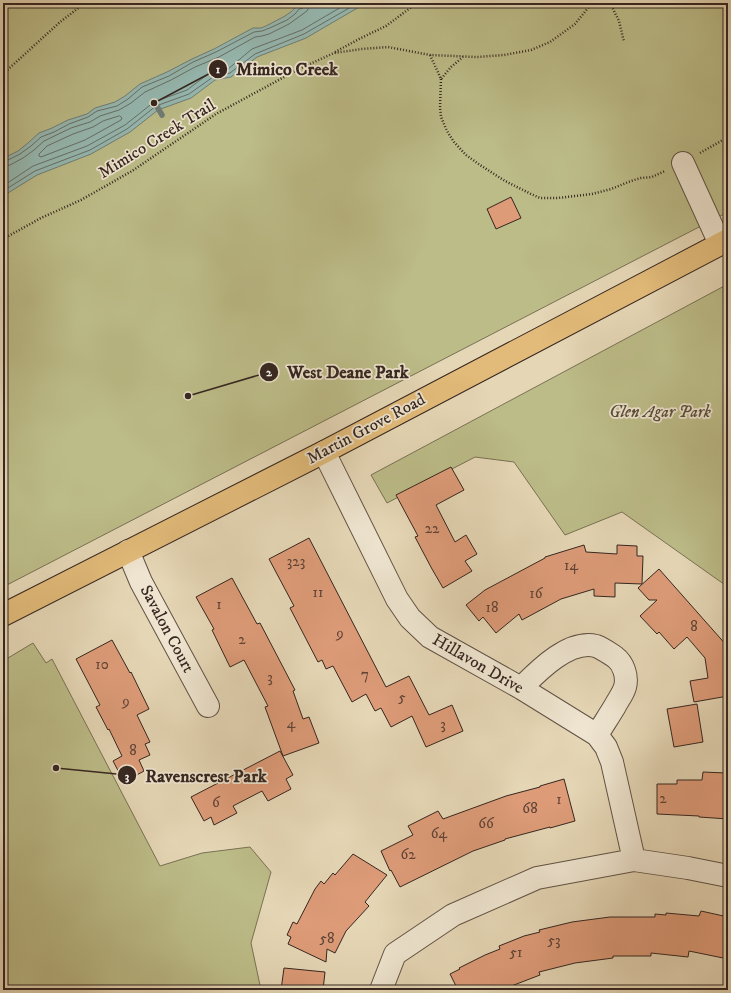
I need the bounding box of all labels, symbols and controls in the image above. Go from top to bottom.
callout: Mimico Creek [208,54,346,84]
text: Mimico Creek [236,59,339,81]
text: 1 [216,62,221,77]
street label: Mimico Creek Trail [94,94,220,184]
callout: West Deane Park [259,357,417,387]
text: West Deane Park [286,362,410,384]
text: 2 [266,365,273,380]
street label: Martin Grove Road [303,388,430,470]
park label: Glen Agar Park [609,401,712,423]
house number: 22 [425,519,440,538]
house number: 323 [287,552,305,571]
house number: 14 [564,556,578,575]
street label: Savalon Court [135,581,200,677]
house number: 11 [312,583,324,602]
house number: 16 [529,584,544,603]
house number: 1 [216,595,222,614]
house number: 18 [485,598,499,617]
house number: 8 [690,617,698,636]
house number: 9 [335,624,344,643]
street label: Hillavon Drive [428,629,528,699]
house number: 2 [238,630,246,649]
house number: 10 [95,655,109,674]
house number: 7 [361,665,369,684]
house number: 3 [267,668,273,687]
house number: 5 [398,688,406,707]
house number: 9 [121,692,130,711]
house number: 4 [287,714,296,733]
house number: 3 [440,715,446,734]
house number: 8 [129,741,137,760]
callout: Ravenscrest Park [117,760,275,790]
text: Ravenscrest Park [145,766,268,788]
text: 3 [125,769,130,784]
house number: 2 [659,789,667,808]
house number: 1 [556,790,562,809]
house number: 6 [212,793,221,812]
house number: 68 [522,799,538,818]
house number: 66 [478,814,495,833]
house number: 64 [431,824,448,843]
house number: 62 [400,845,416,864]
house number: 58 [320,929,334,948]
house number: 53 [547,931,561,950]
house number: 51 [510,943,522,962]

